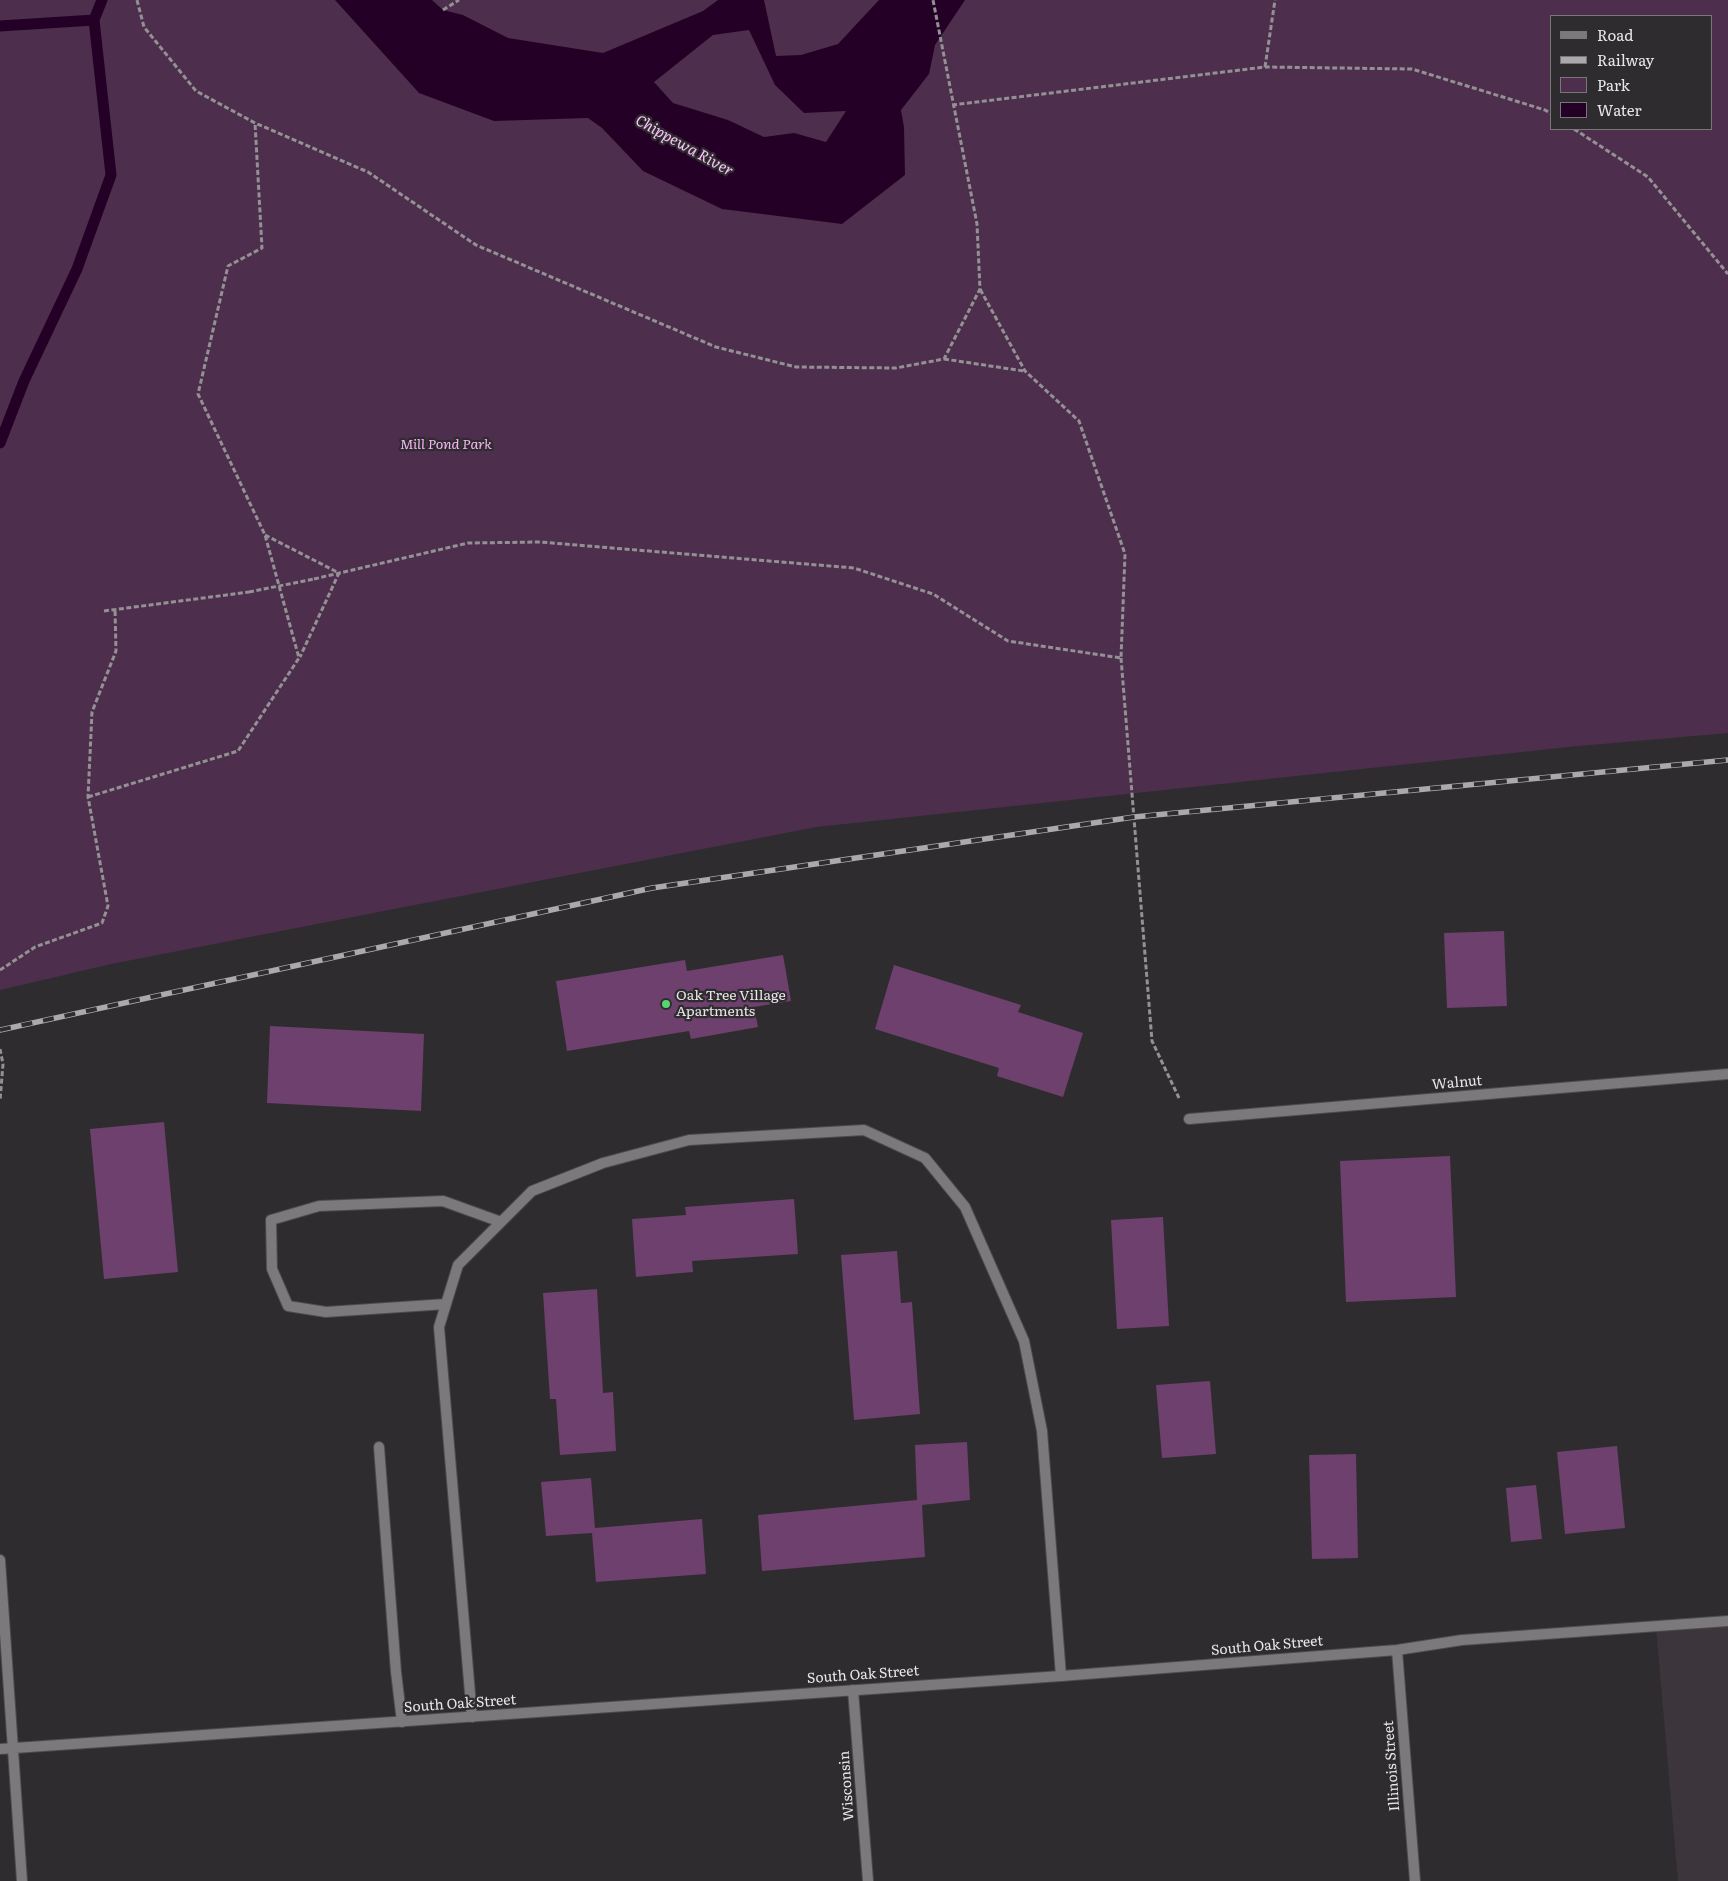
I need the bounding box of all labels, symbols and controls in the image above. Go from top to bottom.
legend [1550,15,1713,130]
text: Road [1597,23,1633,46]
text: Railway [1597,48,1654,71]
text: Park [1597,73,1630,96]
text: Water [1597,98,1642,121]
water label: Chippewa River [632,112,736,180]
park label: Mill Pond Park [400,437,492,453]
place label: Oak Tree Village Apartments [676,988,786,1020]
marker: Oak Tree Village Apartments [660,998,672,1010]
street label: Walnut [1431,1072,1483,1094]
street label: South Oak Street [1210,1633,1324,1659]
street label: South Oak Street [806,1663,920,1687]
street label: South Oak Street [403,1692,517,1716]
street label: Illinois Street [1380,1720,1404,1812]
street label: Wisconsin [836,1750,858,1822]

